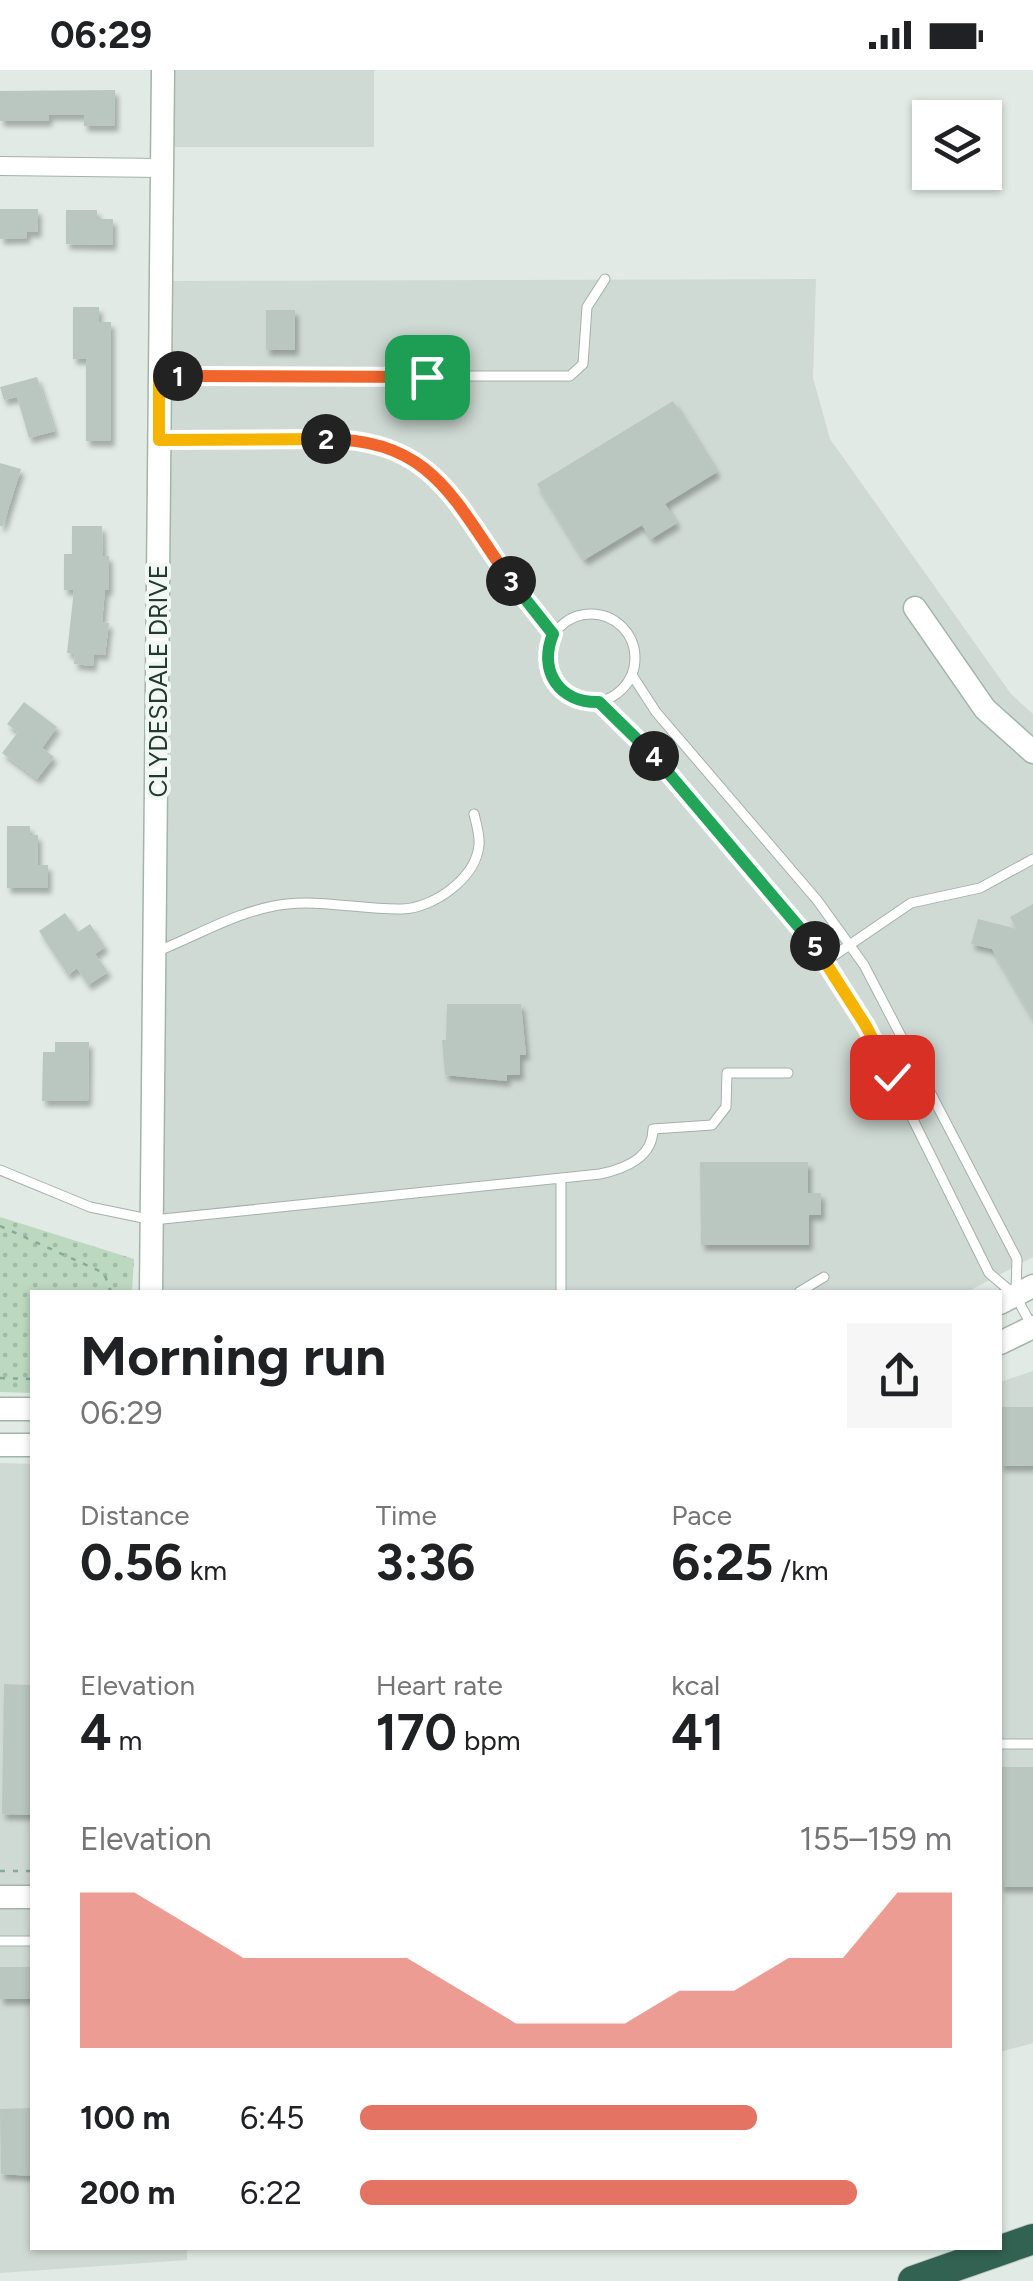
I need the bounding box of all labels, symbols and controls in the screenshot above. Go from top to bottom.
text: 06:29 [50,12,152,58]
map controls [912,100,1002,190]
button: layers [912,100,1002,190]
pin [385,335,470,420]
icon: arrive [400,350,455,405]
pin: 1 [153,351,203,401]
text: 1 [172,359,184,393]
pin: 2 [301,414,351,464]
text: 2 [318,422,334,456]
pin: 3 [486,556,536,606]
text: 3 [503,564,519,598]
street label: CLYDESDALE DRIVE [143,565,173,798]
pin: 4 [629,731,679,781]
text: 4 [645,739,663,773]
pin: 5 [790,921,840,971]
text: 5 [807,929,823,963]
pin [850,1035,935,1120]
icon: check [865,1050,920,1105]
text: Morning run [80,1323,386,1389]
button: share [847,1323,952,1428]
text: 06:29 [80,1394,163,1432]
text: Distance [80,1498,190,1532]
text: Time [376,1498,437,1532]
text: Pace [671,1498,732,1532]
text: 0.56 [80,1532,183,1593]
text: 3:36 [376,1532,475,1593]
text: 6:25 [671,1532,773,1593]
text: km [183,1553,227,1587]
text: /km [773,1553,829,1587]
text: Elevation [80,1668,195,1702]
text: Heart rate [376,1668,503,1702]
text: kcal [671,1668,720,1702]
text: 4 [80,1702,112,1763]
text: 170 [376,1702,457,1763]
text: 41 [671,1702,724,1763]
text: m [112,1723,142,1757]
text: bpm [457,1723,521,1757]
text: Elevation [80,1820,212,1858]
text: 155–159 m [800,1820,952,1858]
text: 100 m [80,2099,171,2137]
text: 6:45 [240,2099,304,2137]
text: 200 m [80,2174,176,2212]
text: 6:22 [240,2174,302,2212]

